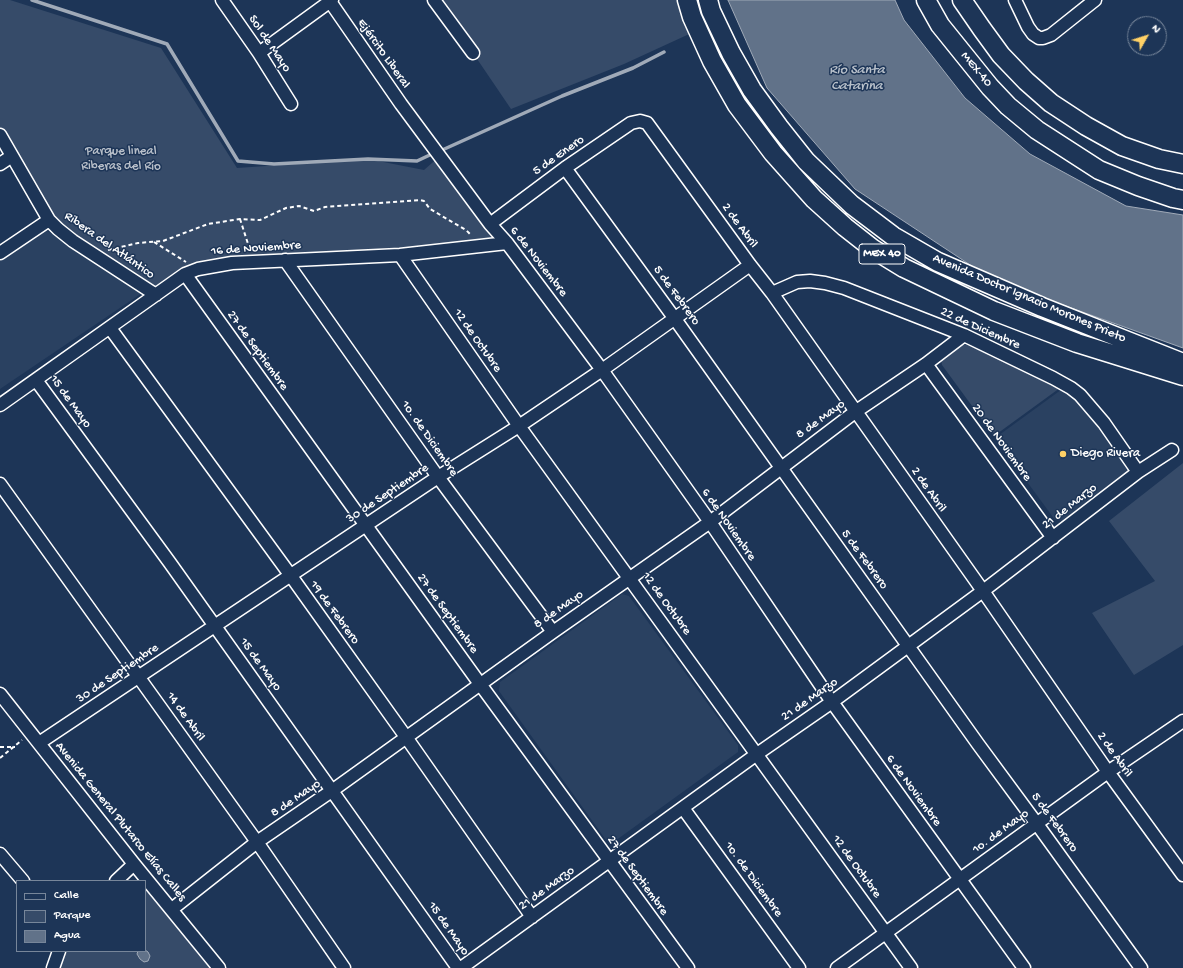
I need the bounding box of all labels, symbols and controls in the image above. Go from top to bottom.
street label: Sol de Mayo [244,12,294,76]
street label: Ejército Liberal [353,16,413,92]
north arrow [1127,16,1167,56]
text: N [1149,23,1162,36]
street label: MEX-40 [957,49,995,91]
water label: Río Santa Catarina [829,63,885,96]
street label: 5 de Enero [530,133,588,179]
park label: Parque lineal Riberas del Río [81,144,161,175]
street label: 2 de Abril [718,201,760,251]
street label: Ribera del Atlántico [61,209,157,283]
street label: 6 de Noviembre [506,224,570,300]
street label: 16 de Noviembre [210,238,302,260]
road number: MEX 40 [859,244,905,264]
street label: Avenida Doctor Ignacio Morones Prieto [930,251,1128,347]
street label: 5 de Febrero [649,263,703,329]
street label: 22 de Diciembre [938,304,1022,354]
street label: 12 de Octubre [449,306,505,376]
street label: 27 de Septiembre [223,308,291,394]
street label: 15 de Mayo [45,372,95,432]
street label: 8 de Mayo [793,397,849,443]
street label: 1o. de Diciembre [397,398,461,480]
street label: 20 de Noviembre [968,401,1034,485]
place label: Diego Rivera [1071,446,1140,462]
marker: Diego Rivera [1058,449,1068,459]
street label: 30 de Septiembre [344,461,432,527]
street label: 2 de Abril [907,464,949,516]
street label: 21 de Marzo [1039,481,1101,533]
street label: 6 de Noviembre [697,486,759,564]
street label: 5 de Febrero [837,527,891,593]
street label: 12 de Octubre [638,570,694,638]
street label: 27 de Septiembre [413,571,481,657]
street label: 19 de Febrero [306,578,362,648]
street label: 8 de Mayo [531,587,587,633]
street label: 15 de Mayo [235,635,285,695]
street label: 30 de Septiembre [74,641,162,707]
street label: 21 de Marzo [779,675,841,725]
street label: 14 de Abril [162,689,208,745]
street label: 2 de Abril [1093,729,1135,781]
street label: Avenida General Plutarco Elías Calles [51,739,189,905]
street label: 6 de Noviembre [882,752,944,830]
street label: 8 de Mayo [268,777,324,821]
street label: 5 de Febrero [1027,790,1081,856]
street label: 1o. de Mayo [970,806,1032,858]
street label: 27 de Septiembre [603,833,671,919]
street label: 12 de Octubre [828,833,884,901]
street label: 1o. de Diciembre [720,839,786,921]
street label: 21 de Marzo [516,863,578,915]
legend [16,880,146,952]
street label: 15 de Mayo [424,899,472,959]
text: Parque [54,909,91,923]
text: Agua [54,929,80,943]

